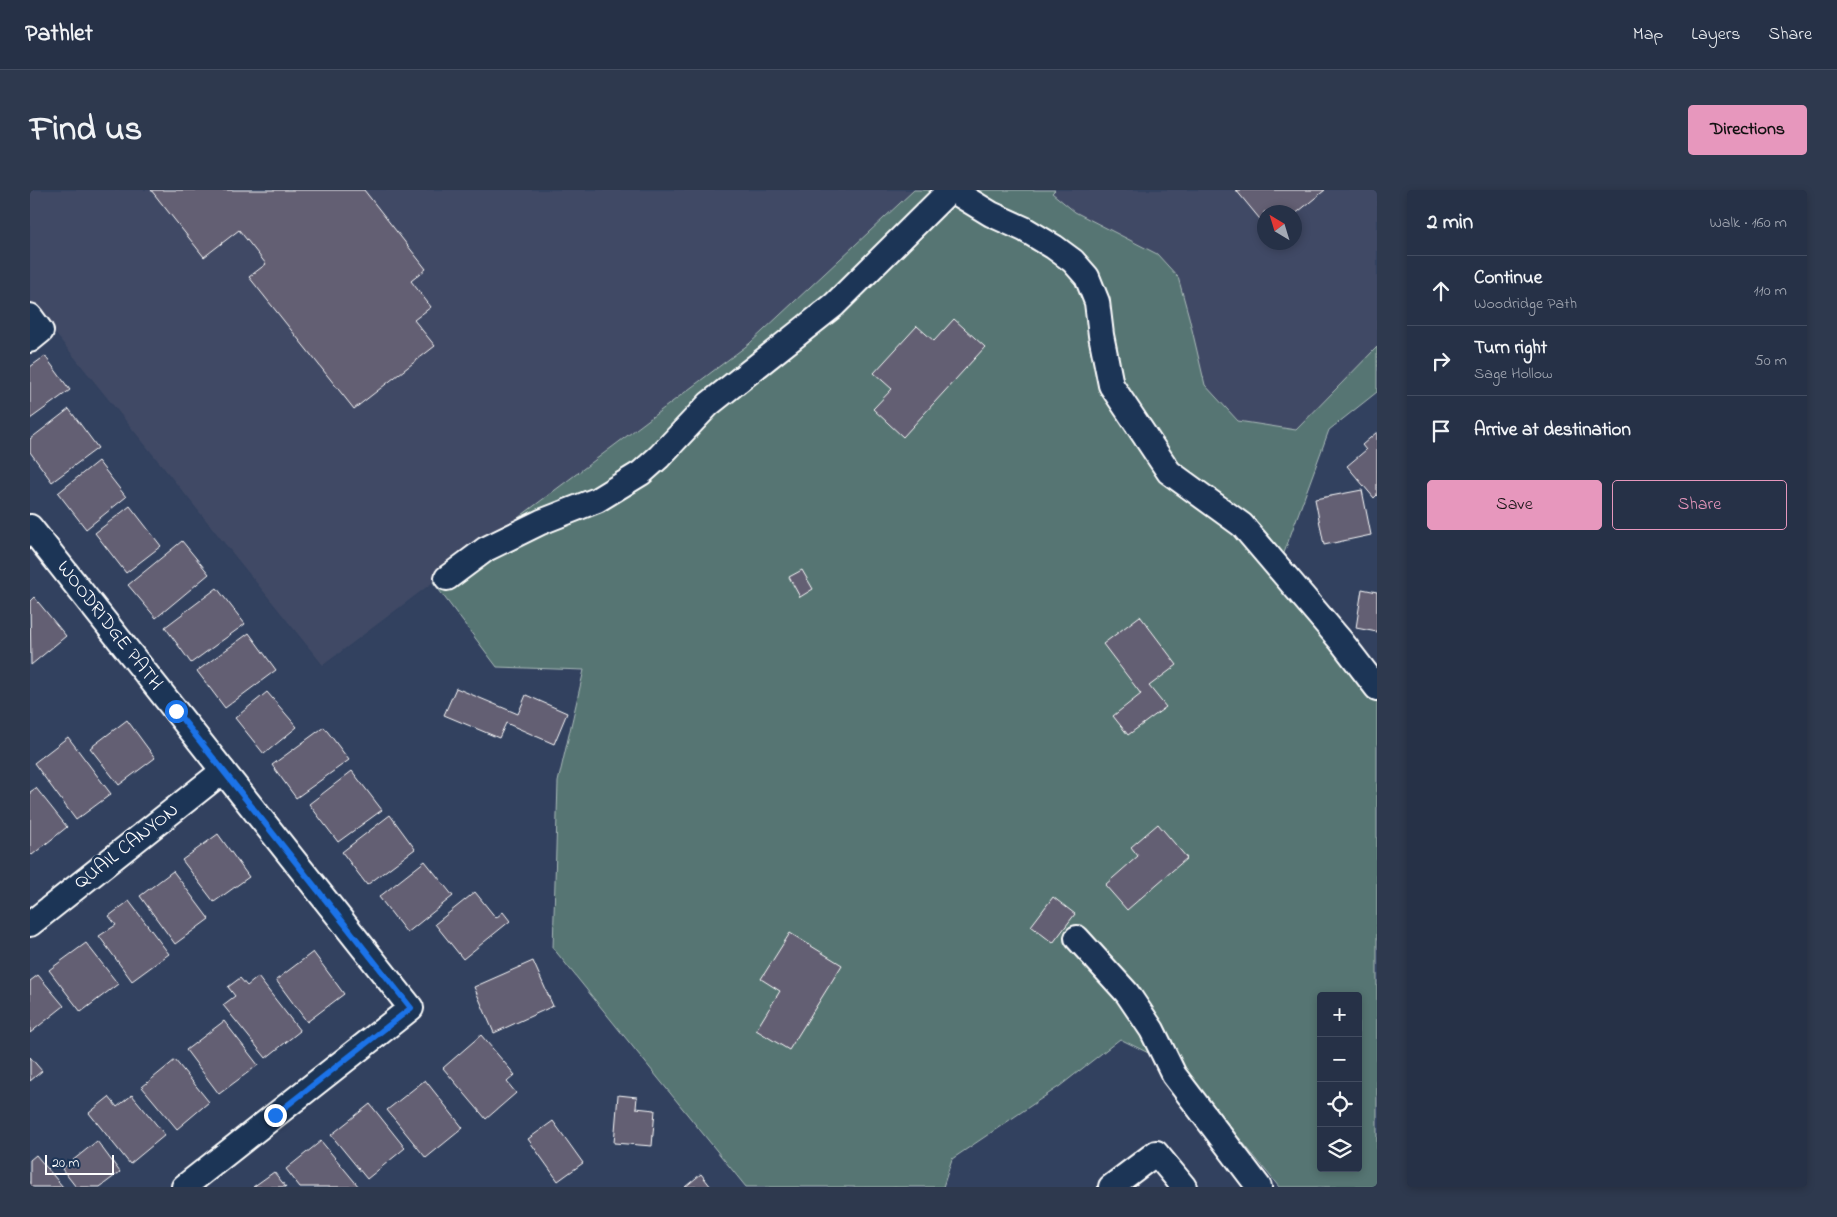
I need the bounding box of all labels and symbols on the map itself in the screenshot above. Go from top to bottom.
north arrow [1257,205,1302,250]
street label: WOODRIDGE PATH [49,555,169,697]
route start [165,700,188,723]
street label: QUAIL CANYON [68,797,186,897]
route end [264,1104,287,1127]
scale bar [45,1152,114,1175]

